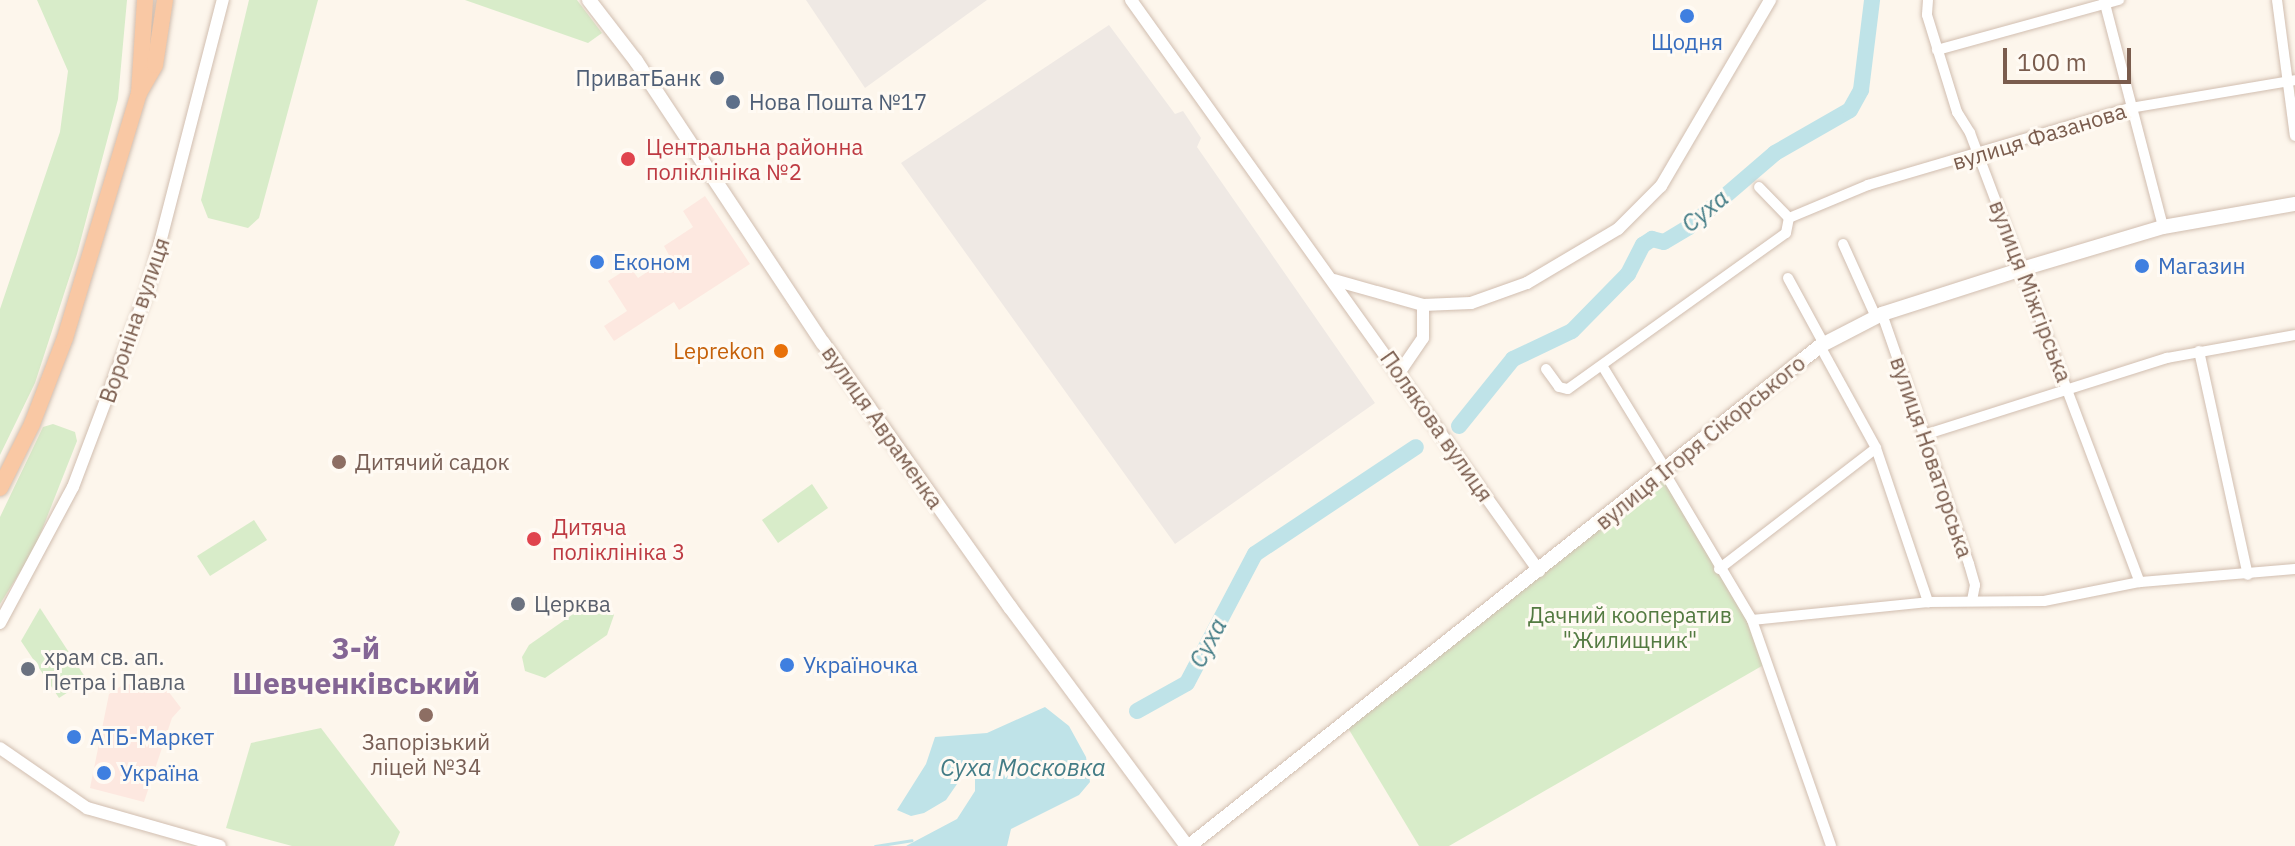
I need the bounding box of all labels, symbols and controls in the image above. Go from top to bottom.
marker: Щодня [1678,7,1696,25]
place label: Щодня [1651,29,1723,55]
scale bar [2007,32,2135,82]
text: 100 m [2017,46,2087,78]
place label: ПриватБанк [575,65,701,91]
marker: ПриватБанк [708,69,726,87]
place label: Нова Пошта №17 [749,89,927,115]
marker: Нова Пошта №17 [724,93,742,111]
street label: вулиця Фазанова [1949,97,2129,175]
place label: Центральна районна поліклініка №2 [646,133,863,184]
marker: Центральна районна поліклініка №2 [617,148,639,170]
water label: Суха [1676,184,1734,238]
street label: вулиця Міжгірська [1984,196,2078,386]
street label: Вороніна вулиця [93,234,175,406]
place label: Економ [613,249,690,275]
marker: Економ [588,253,606,271]
place label: Магазин [2158,253,2245,279]
marker: Магазин [2133,257,2151,275]
place label: Leprekon [673,338,765,364]
street label: вулиця Авраменка [817,340,949,514]
marker: Leprekon [772,342,790,360]
street label: Полякова вулиця [1375,346,1499,506]
street label: вулиця Ігоря Сікорського [1590,349,1810,535]
street label: вулиця Новаторська [1885,353,1979,561]
place label: Дитячий садок [355,449,510,475]
marker: Дитячий садок [330,453,348,471]
place label: Дитяча поліклініка 3 [552,513,685,564]
marker: Дитяча поліклініка 3 [523,528,545,550]
place label: Церква [534,591,611,617]
marker: Церква [509,595,527,613]
park label: Дачний кооператив "Жилищник" [1528,601,1732,652]
water label: Суха [1183,613,1233,673]
district label: 3-й Шевченківський [232,630,480,700]
place label: храм св. ап. Петра і Павла [44,643,185,694]
place label: Україночка [803,652,918,678]
marker: Україночка [778,656,796,674]
marker: храм св. ап. Петра і Павла [19,660,37,678]
marker: Запорізький ліцей №34 [417,706,435,724]
place label: АТБ-Маркет [90,724,214,750]
marker: АТБ-Маркет [65,728,83,746]
place label: Запорізький ліцей №34 [362,728,490,780]
water label: Суха Московка [940,754,1106,782]
place label: Україна [120,760,199,786]
marker: Україна [95,764,113,782]

